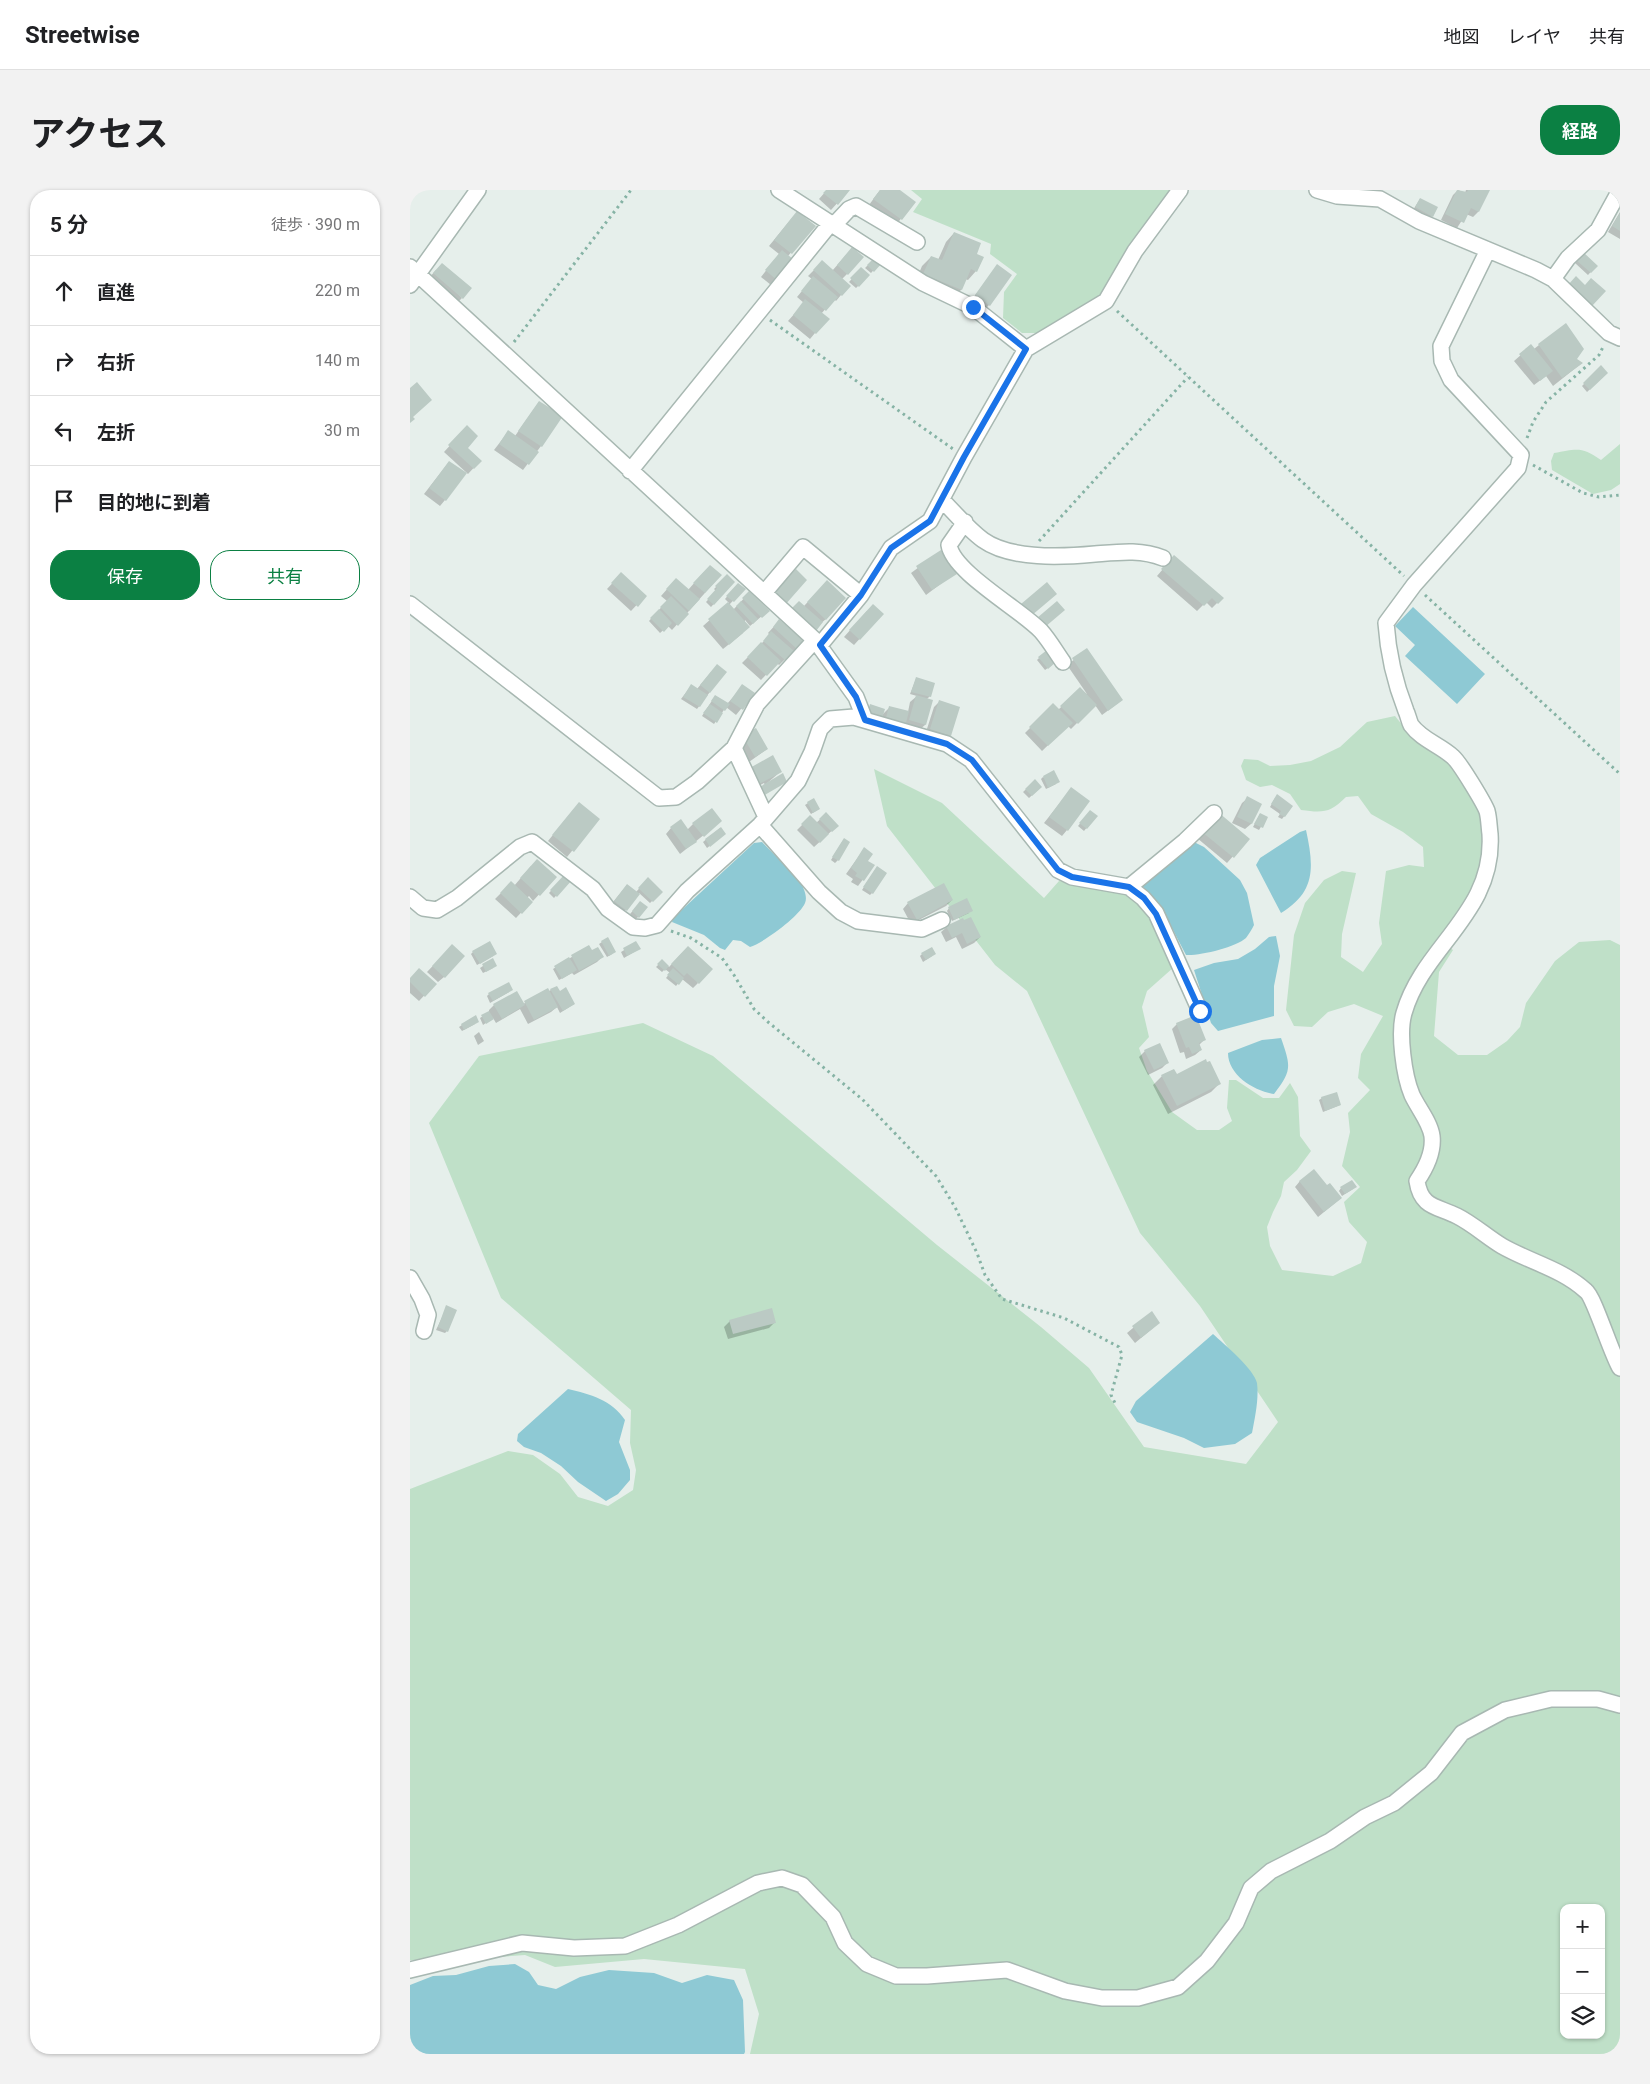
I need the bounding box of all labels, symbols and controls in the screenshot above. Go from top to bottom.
text: Streetwise [25,21,140,49]
text: 地図 [1444,26,1480,47]
text: レイヤ [1508,26,1561,47]
text: 共有 [1589,26,1625,47]
button: 経路 [1540,105,1620,155]
text: アクセス [30,114,168,155]
text: 5 分 [50,213,88,237]
text: 徒歩 · 390 m [271,215,360,234]
icon: ahead [50,277,78,305]
text: 直進 [97,281,135,304]
text: 220 m [315,281,360,300]
route end [962,296,985,319]
icon: right [50,347,78,375]
text: 右折 [97,351,135,374]
text: 140 m [315,351,360,370]
icon: left [50,417,78,445]
text: 左折 [97,421,135,444]
text: 30 m [324,421,360,440]
icon: arrive [50,487,78,515]
text: 目的地に到着 [97,491,211,514]
button: 保存 [50,550,200,600]
button: 共有 [210,550,360,600]
route start [1189,1000,1212,1023]
map controls [1560,1904,1605,2039]
button: + [1560,1904,1605,1949]
button: − [1560,1949,1605,1994]
button: layers [1560,1994,1605,2039]

